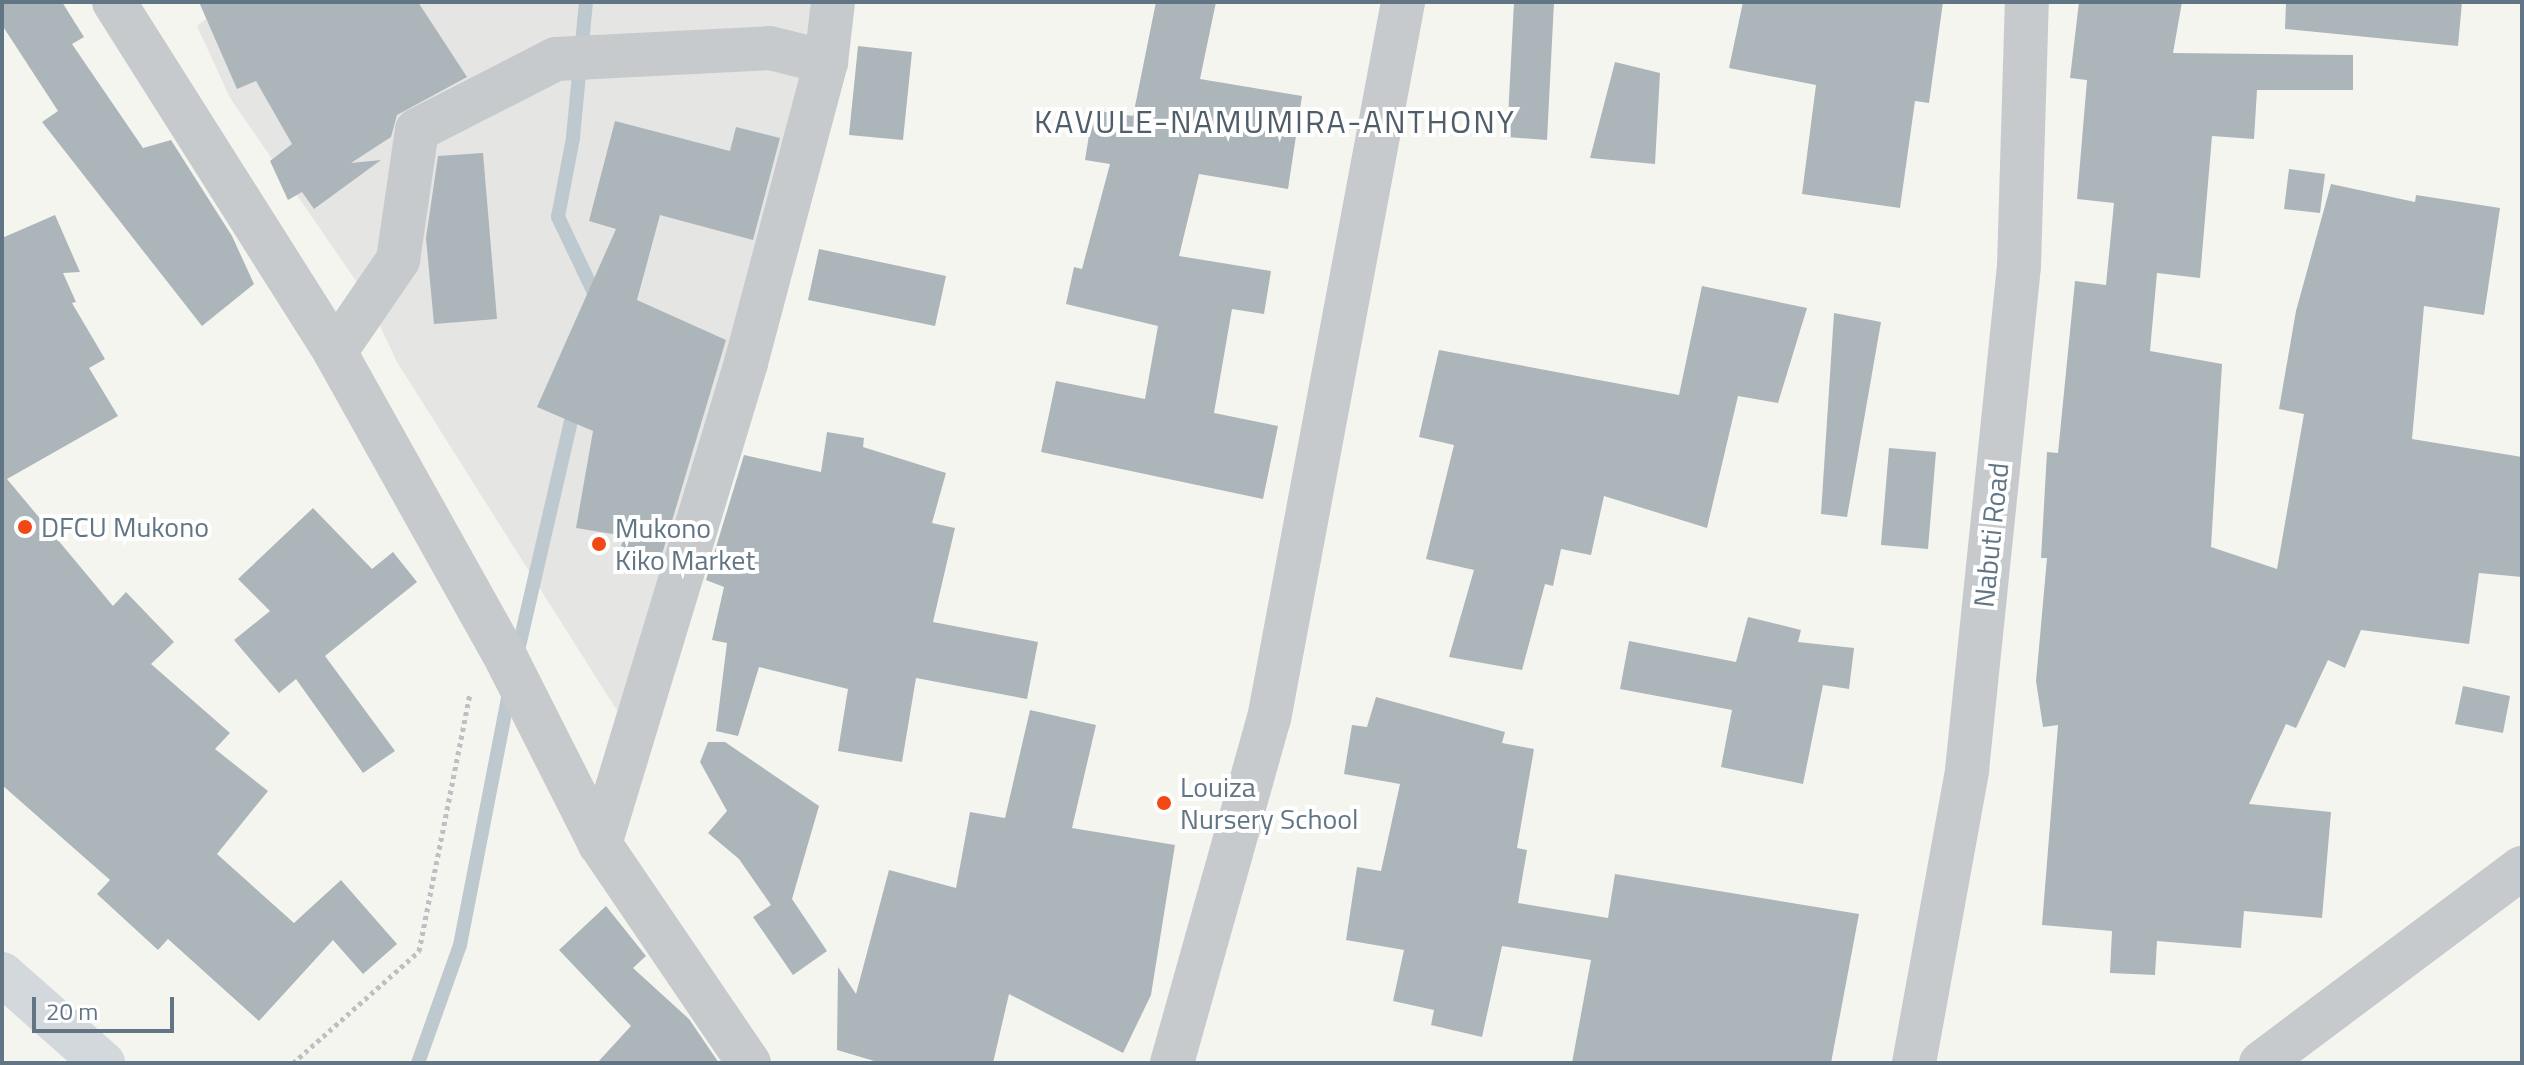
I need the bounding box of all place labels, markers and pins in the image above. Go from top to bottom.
place label: DFCU Mukono [41,510,209,544]
place label: Mukono Kiko Market [615,511,755,577]
marker: DFCU Mukono [16,518,34,536]
marker: Mukono Kiko Market [590,535,608,553]
place label: Louiza Nursery School [1180,770,1358,836]
marker: Louiza Nursery School [1155,794,1173,812]

